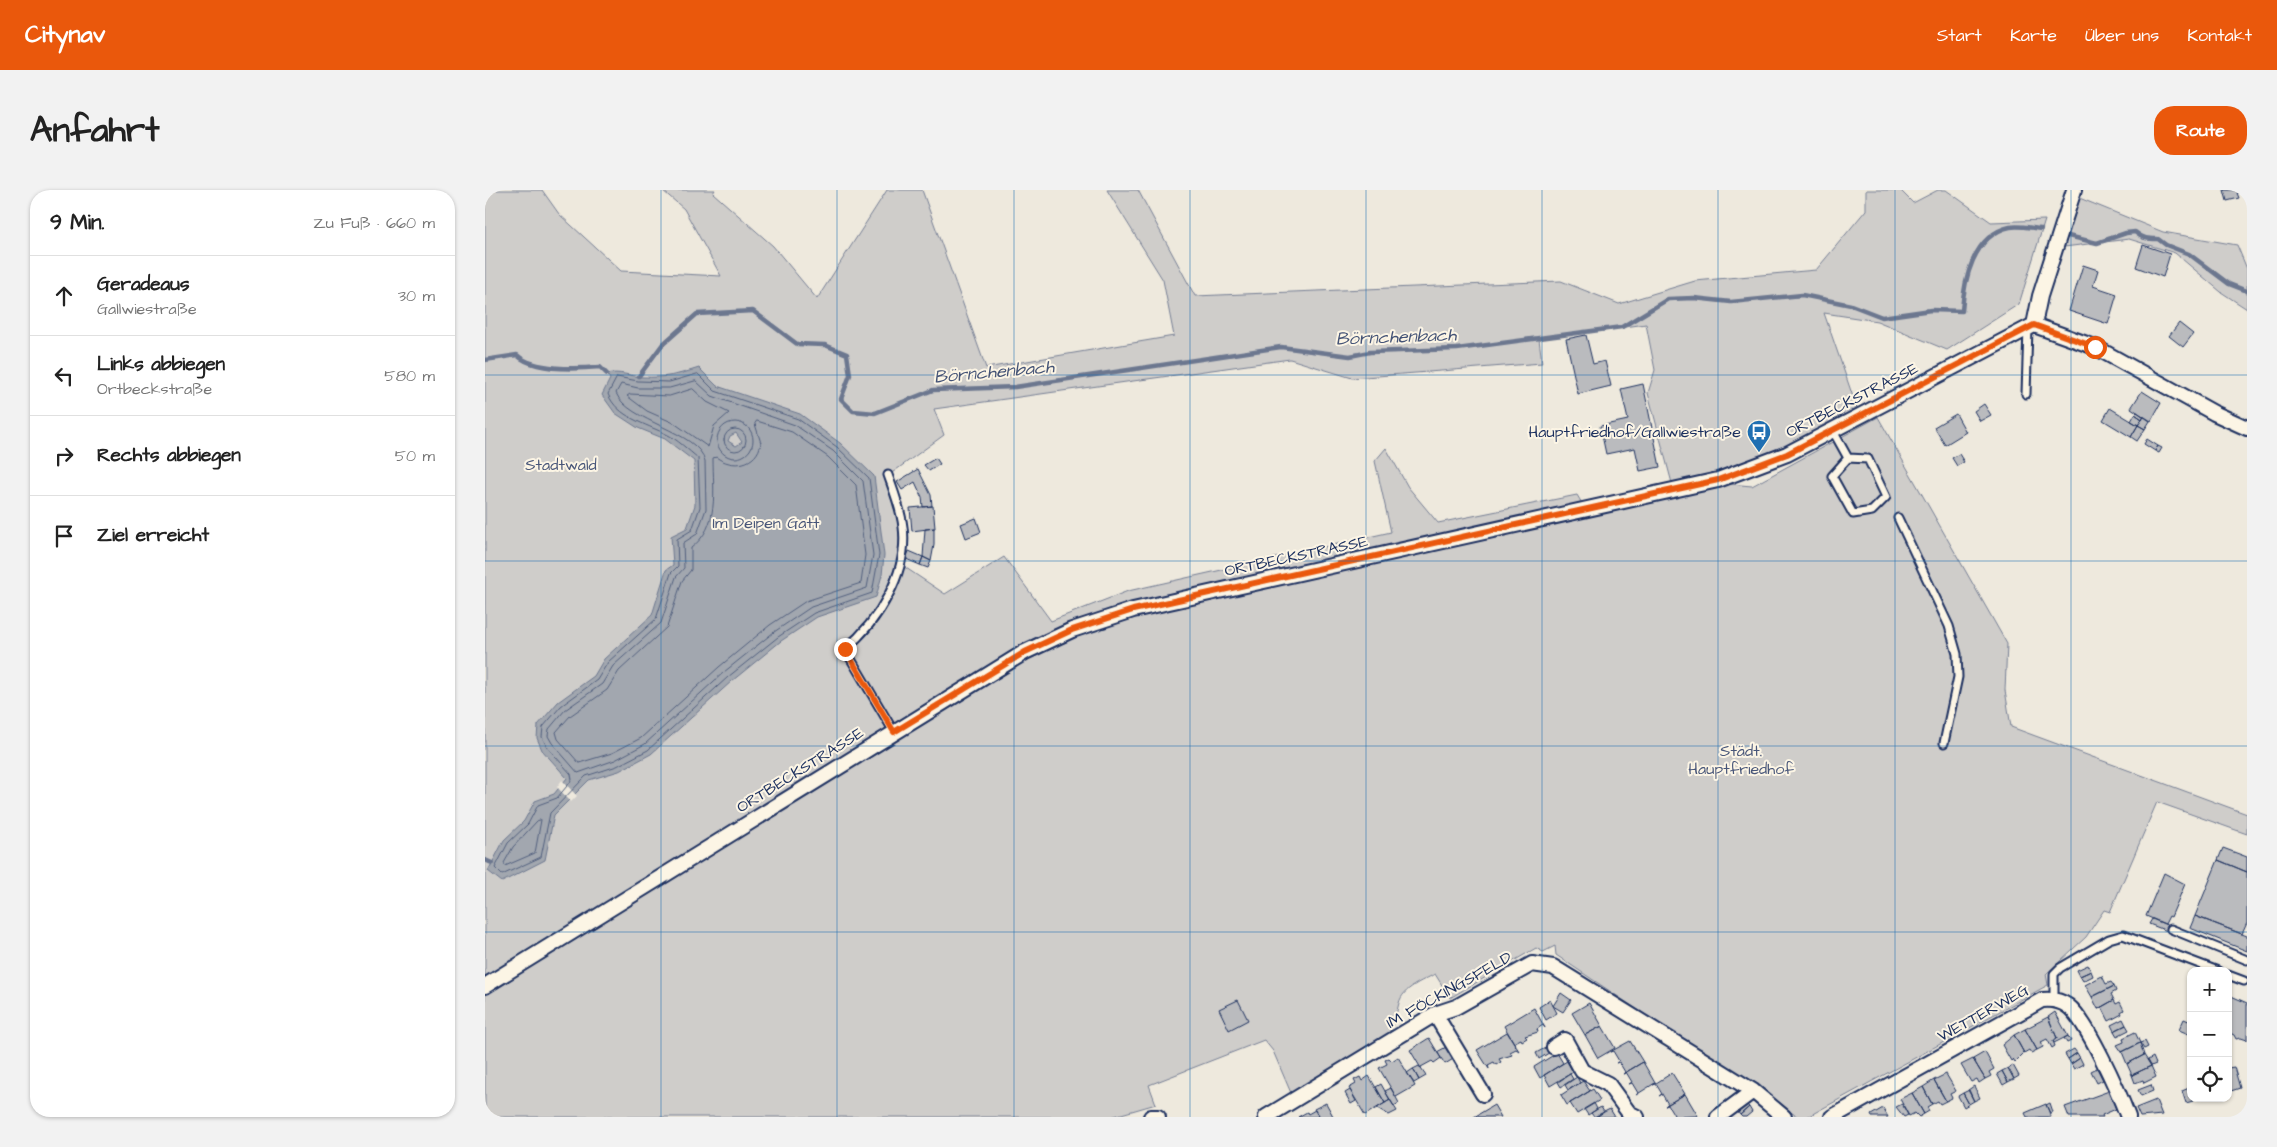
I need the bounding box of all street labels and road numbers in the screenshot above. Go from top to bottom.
street label: ORTBECKSTRASSE [1782,357,1922,443]
street label: ORTBECKSTRASSE [1222,530,1370,582]
street label: ORTBECKSTRASSE [732,722,868,818]
street label: IM FÖCKINGSFELD [1382,946,1516,1034]
street label: WETTERWEG [1934,979,2032,1047]

